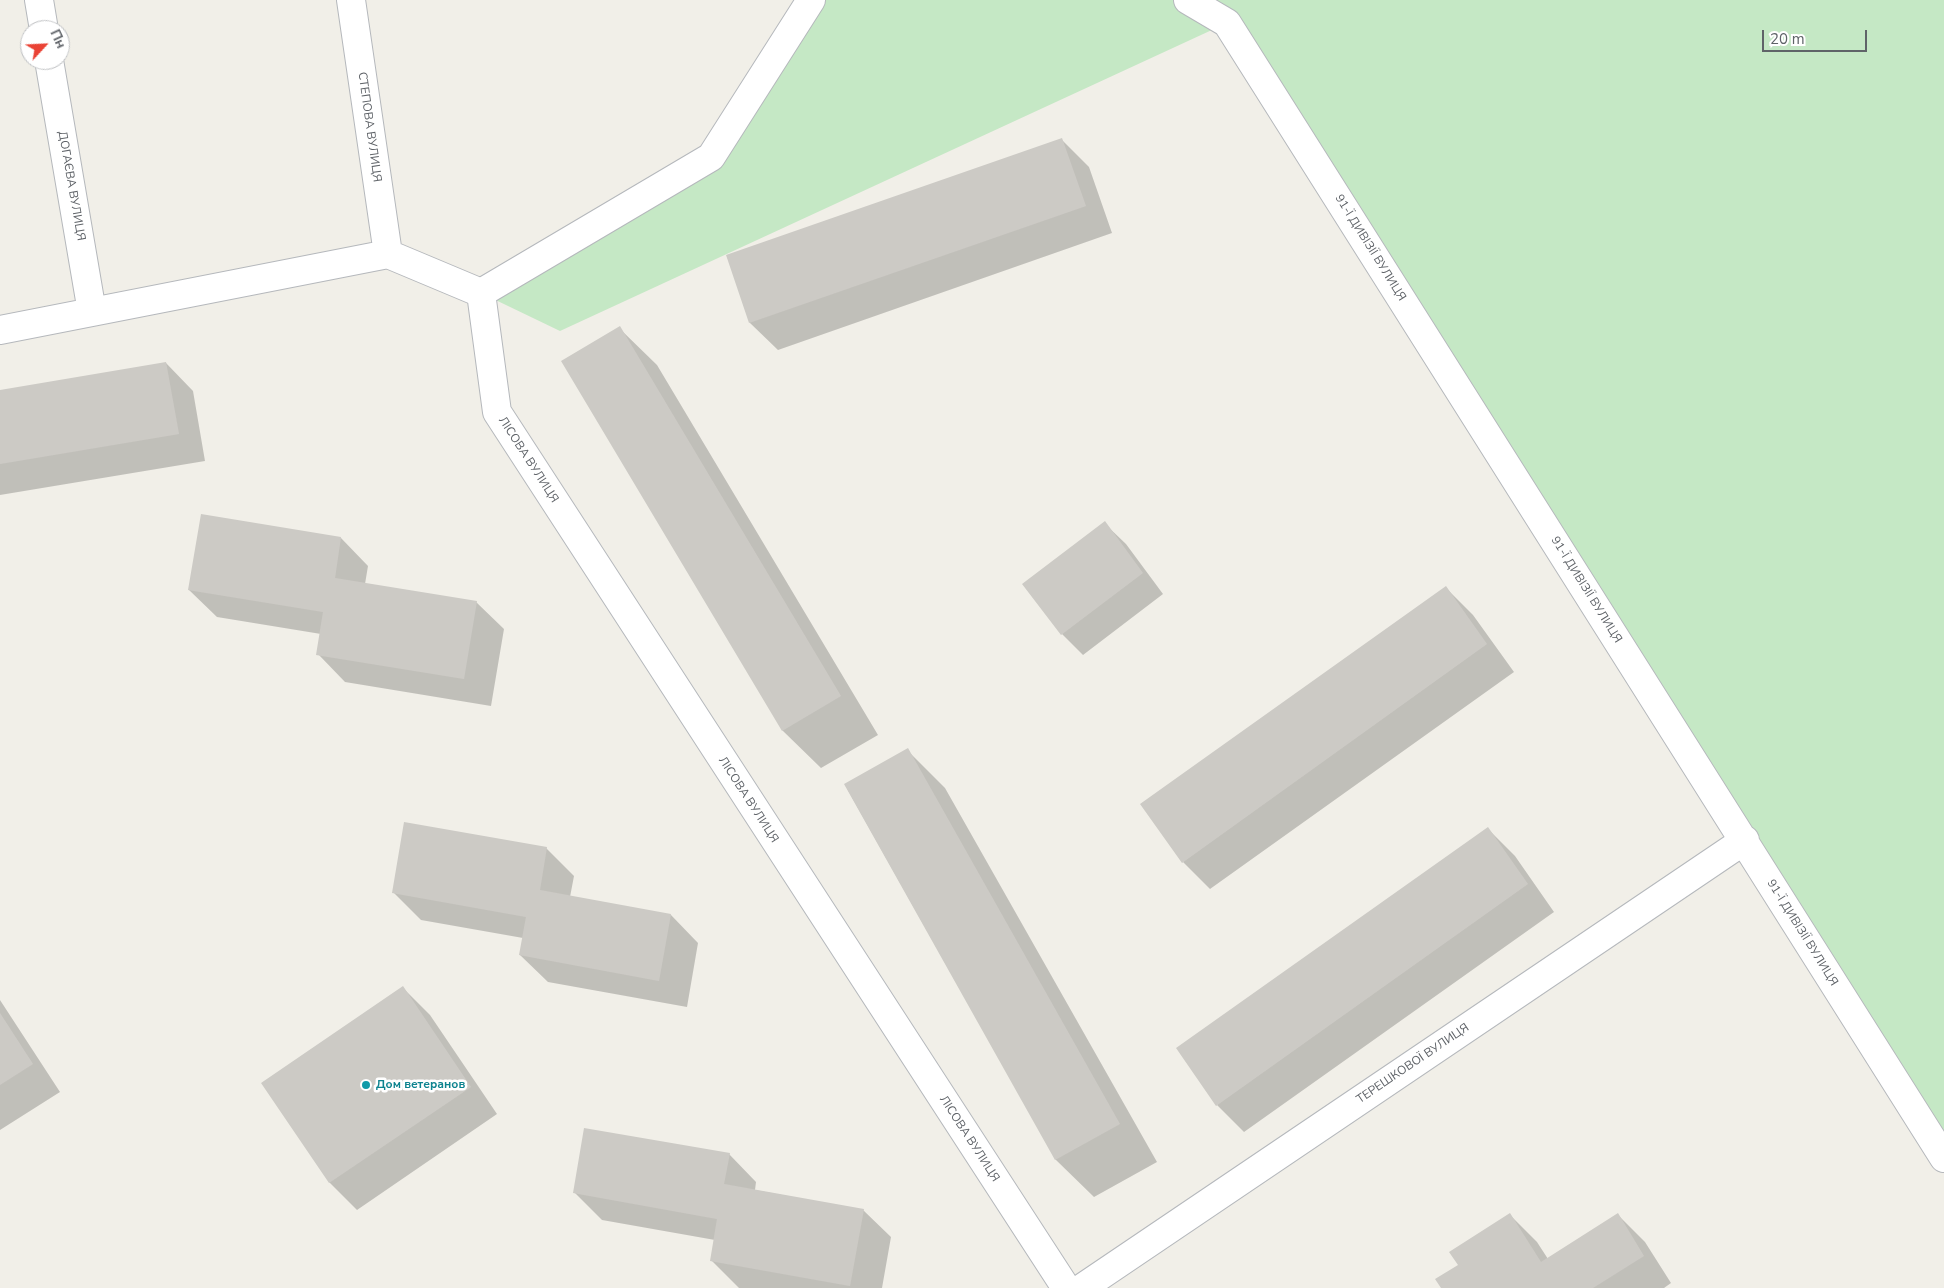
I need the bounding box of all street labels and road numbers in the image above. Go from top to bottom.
street label: СТЕПОВА ВУЛИЦЯ [354,71,384,183]
street label: ДОГАЄВА ВУЛИЦЯ [54,130,88,242]
street label: 91-Ї ДИВІЗІЇ ВУЛИЦЯ [1331,192,1409,304]
street label: ЛІСОВА ВУЛИЦЯ [495,414,561,506]
street label: 91-Ї ДИВІЗІЇ ВУЛИЦЯ [1547,534,1625,646]
street label: ЛІСОВА ВУЛИЦЯ [715,754,781,846]
street label: 91-Ї ДИВІЗІЇ ВУЛИЦЯ [1763,877,1841,989]
street label: ТЕРЕШКОВОЇ ВУЛИЦЯ [1354,1021,1472,1107]
street label: ЛІСОВА ВУЛИЦЯ [936,1093,1002,1185]

